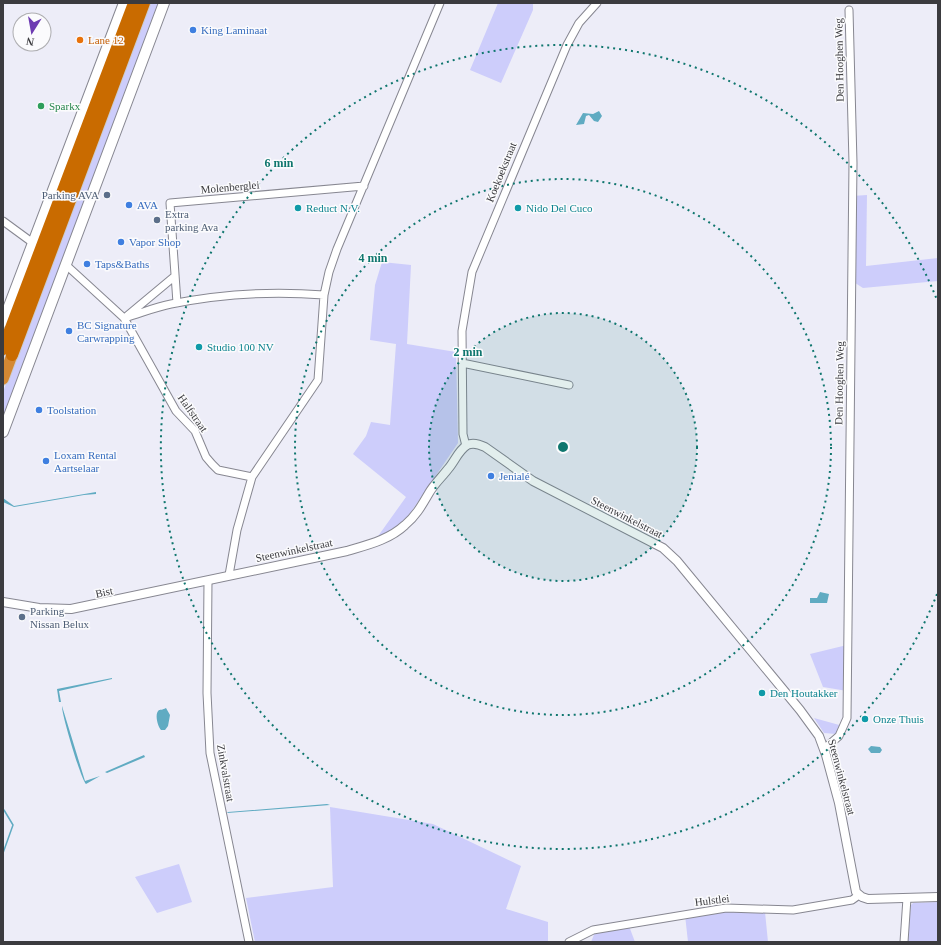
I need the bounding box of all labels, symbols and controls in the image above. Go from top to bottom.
north arrow [12,12,52,52]
street label: Den Hooghen Weg [832,17,846,102]
place label: King Laminaat [201,24,267,36]
marker: King Laminaat [188,25,198,35]
place label: Lane 12 [88,34,124,46]
text: N [25,35,35,48]
marker: Lane 12 [75,35,85,45]
place label: Sparkx [49,100,81,112]
marker: Sparkx [36,101,46,111]
street label: Koekoekstraat [484,140,518,204]
text: 6 min [264,156,294,170]
street label: Molenberglei [200,178,260,196]
place label: Parking AVA [42,189,99,201]
marker: Parking AVA [102,190,112,200]
place label: AVA [137,199,158,211]
marker: AVA [124,200,134,210]
place label: Reduct N.V. [306,202,360,214]
place label: Nido Del Cuco [526,202,593,214]
marker: Reduct N.V. [293,203,303,213]
marker: Nido Del Cuco [513,203,523,213]
place label: Extra parking Ava [165,208,218,233]
marker: Extra parking Ava [152,215,162,225]
place label: Vapor Shop [129,236,181,248]
marker: Vapor Shop [116,237,126,247]
text: 4 min [358,251,388,265]
place label: Taps&Baths [95,258,149,270]
marker: Taps&Baths [82,259,92,269]
place label: BC Signature Carwrapping [77,319,137,344]
marker: BC Signature Carwrapping [64,326,74,336]
street label: Den Hooghen Weg [832,340,846,425]
place label: Studio 100 NV [207,341,274,353]
marker: Studio 100 NV [194,342,204,352]
text: 2 min [453,345,483,359]
street label: Halfstraat [176,392,210,434]
place label: Toolstation [47,404,97,416]
marker: Toolstation [34,405,44,415]
centre of rings [556,440,570,454]
place label: Loxam Rental Aartselaar [54,449,117,474]
marker: Loxam Rental Aartselaar [41,456,51,466]
place label: Jenialé [499,470,530,482]
marker: Jenialé [486,471,496,481]
street label: Steenwinkelstraat [589,494,665,540]
street label: Steenwinkelstraat [255,536,333,564]
street label: Bist [94,584,114,600]
place label: Parking Nissan Belux [30,605,89,630]
marker: Parking Nissan Belux [17,612,27,622]
place label: Den Houtakker [770,687,838,699]
marker: Den Houtakker [757,688,767,698]
place label: Onze Thuis [873,713,924,725]
marker: Onze Thuis [860,714,870,724]
street label: Steenwinkelstraat [826,738,858,816]
street label: Zinkvalstraat [215,743,237,803]
street label: Hulstlei [694,892,730,908]

